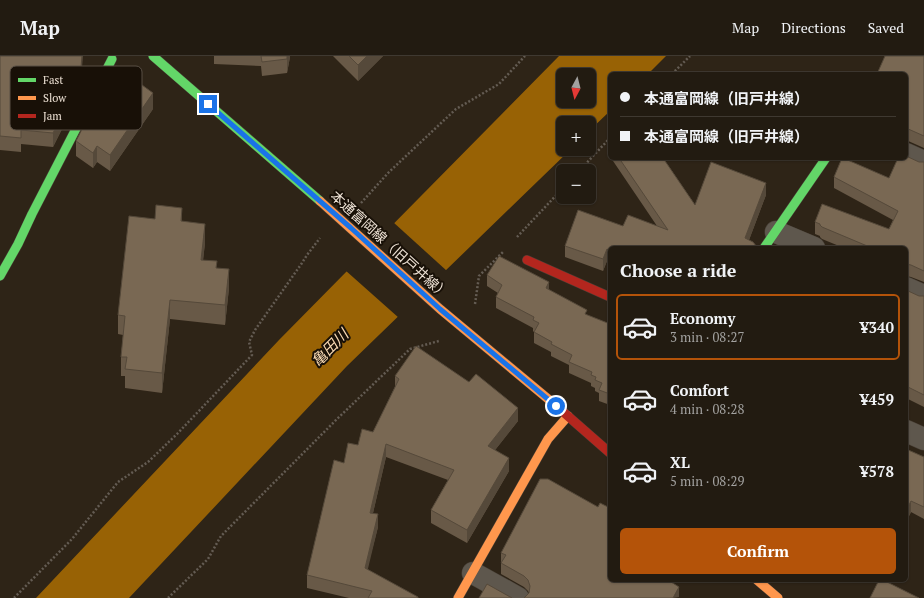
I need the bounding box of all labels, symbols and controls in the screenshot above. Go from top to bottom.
text: Map [20,15,60,40]
text: Map [732,18,759,37]
text: Directions [781,18,846,37]
text: Saved [868,18,904,37]
legend [10,66,142,130]
north arrow [556,68,596,108]
map controls [556,68,596,204]
text: Fast [43,73,63,87]
text: 本通富岡線（旧戸井線） [644,88,809,108]
text: Slow [43,91,67,105]
route end [199,95,217,113]
text: Jam [43,109,62,123]
button: + [556,116,596,156]
text: 本通富岡線（旧戸井線） [644,126,809,146]
button: − [556,164,596,204]
street label: 本通富岡線（旧戸井線） [327,186,454,303]
text: Choose a ride [620,258,736,282]
text: Economy [670,308,735,328]
icon: car [622,309,658,345]
text: ¥340 [860,317,894,337]
water label: 亀田川 [306,323,354,370]
text: 3 min · 08:27 [670,328,744,346]
text: Comfort [670,380,729,400]
icon: car [622,381,658,417]
text: ¥459 [860,389,894,409]
route start [547,397,565,415]
text: 4 min · 08:28 [670,400,744,418]
text: XL [670,452,690,472]
icon: car [622,453,658,489]
text: ¥578 [860,461,894,481]
text: 5 min · 08:29 [670,472,744,490]
button: Confirm [620,528,896,574]

